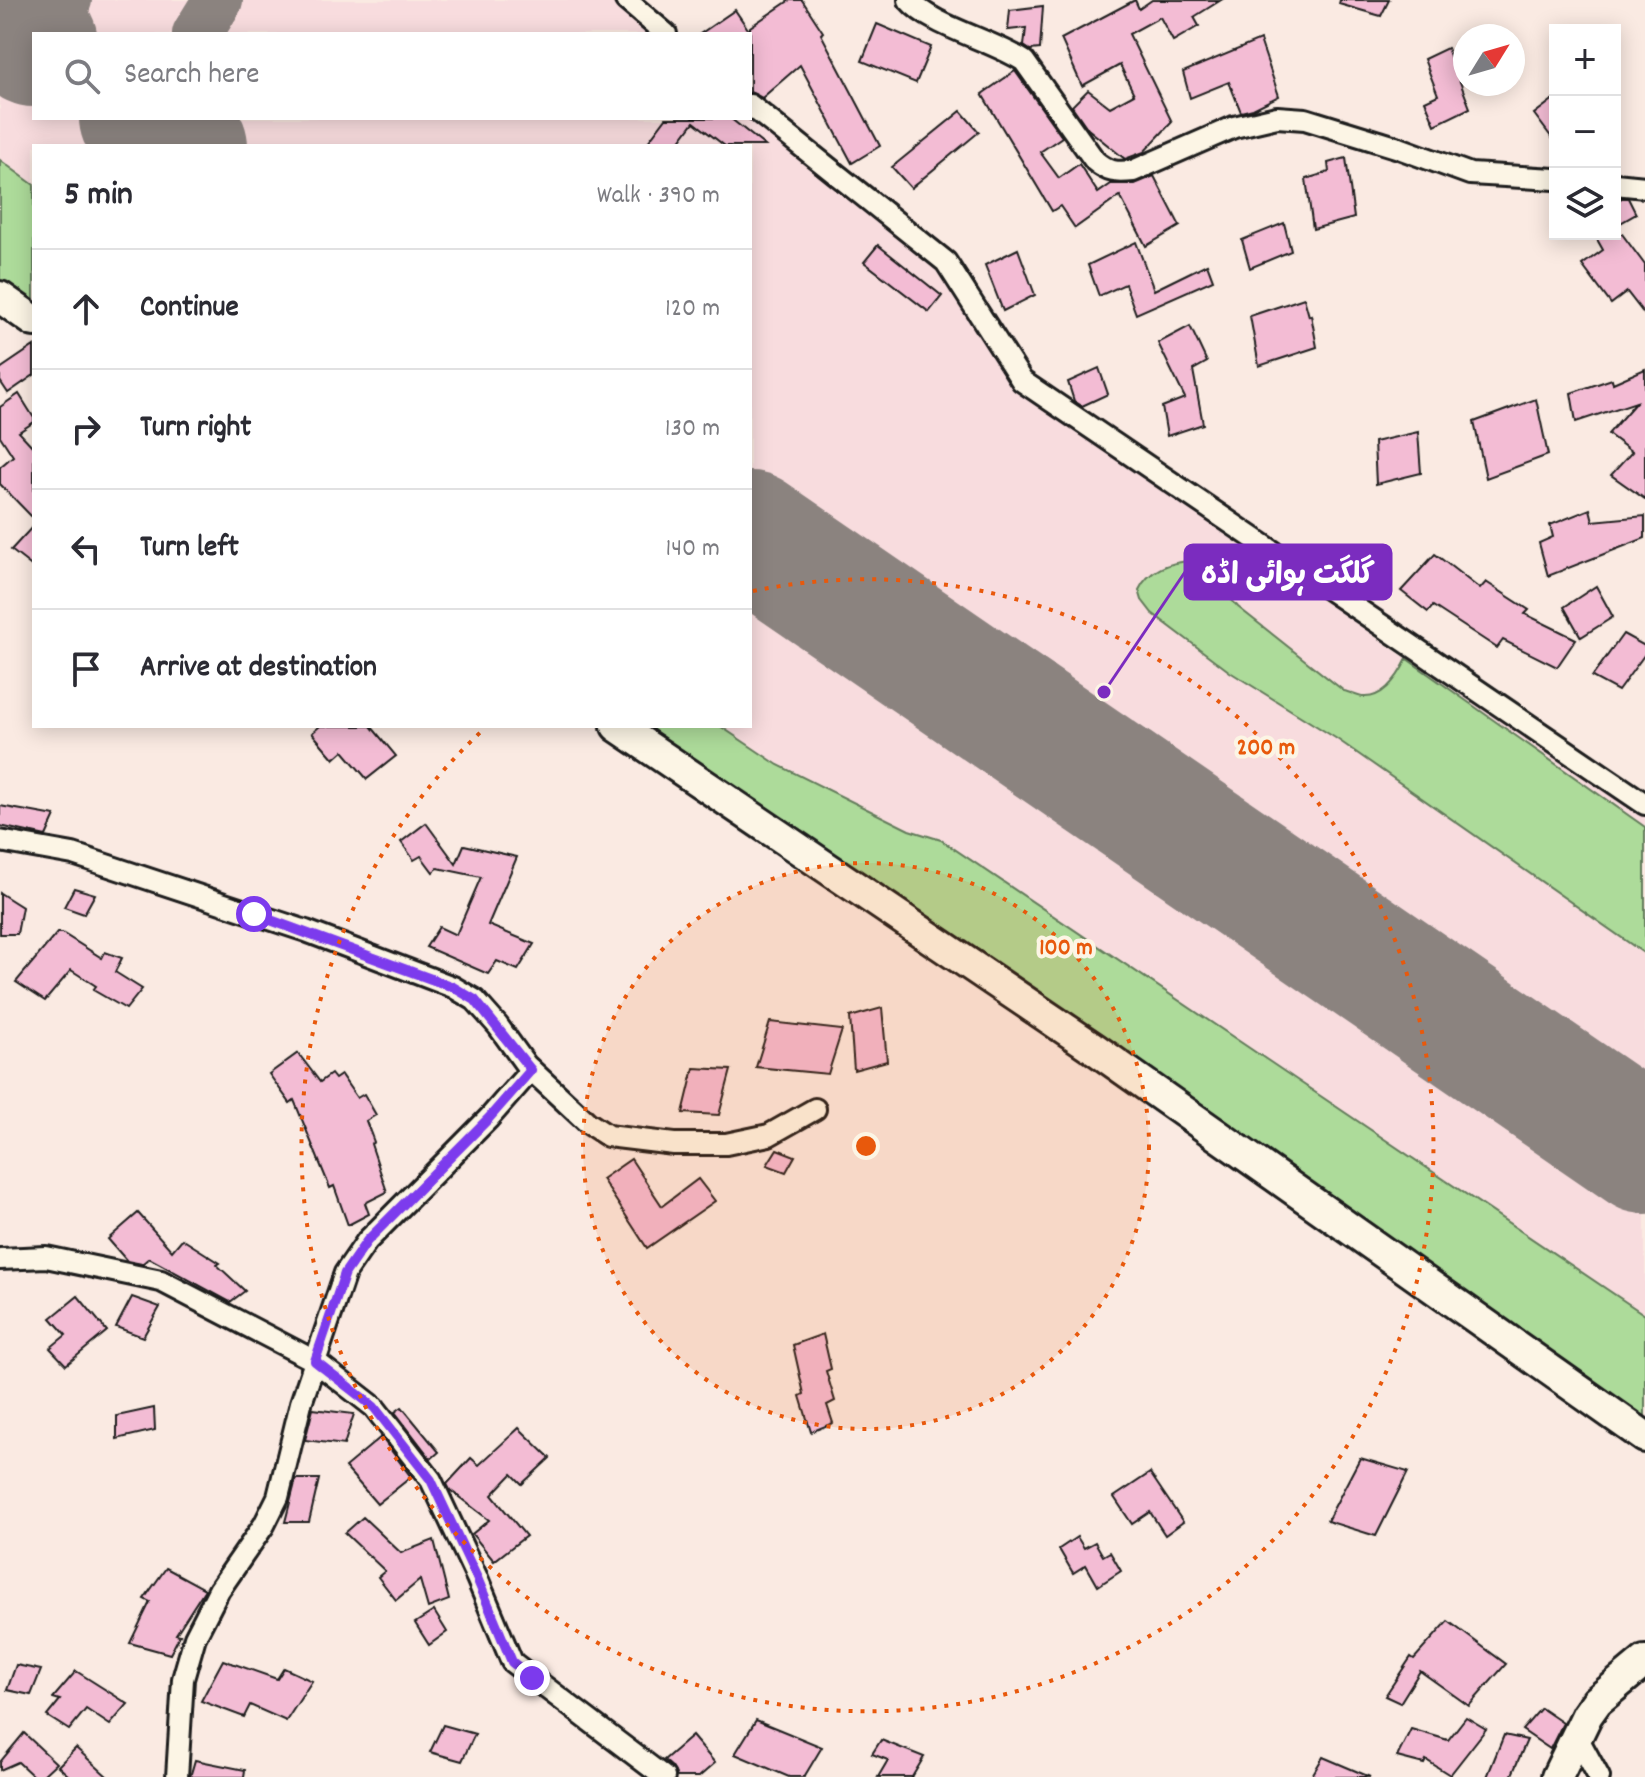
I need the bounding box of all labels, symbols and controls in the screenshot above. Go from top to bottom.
north arrow [1453,24,1525,96]
map controls [1549,24,1621,240]
button: + [1549,24,1621,96]
search box [32,32,752,120]
icon: search [60,54,104,98]
text: Search here [124,55,260,98]
button: − [1549,96,1621,168]
button: layers [1549,168,1621,240]
text: 5 min [64,172,133,221]
text: Walk · 390 m [597,178,720,215]
icon: ahead [64,287,108,331]
text: Continue [140,288,239,331]
text: 120 m [665,291,720,328]
icon: right [64,407,108,451]
text: Turn right [140,408,251,451]
text: 130 m [665,411,720,448]
icon: left [64,527,108,571]
text: Turn left [140,528,239,571]
text: 140 m [666,531,720,568]
callout: گلگت ہوائی اڈہ [1185,545,1391,599]
text: گلگت ہوائی اڈہ [1201,554,1376,599]
icon: arrive [64,647,108,691]
text: Arrive at destination [140,648,377,691]
text: 200 m [1237,732,1295,766]
route start [236,896,272,932]
text: 100 m [1039,932,1093,966]
centre of rings [852,1132,880,1160]
route end [514,1660,550,1696]

